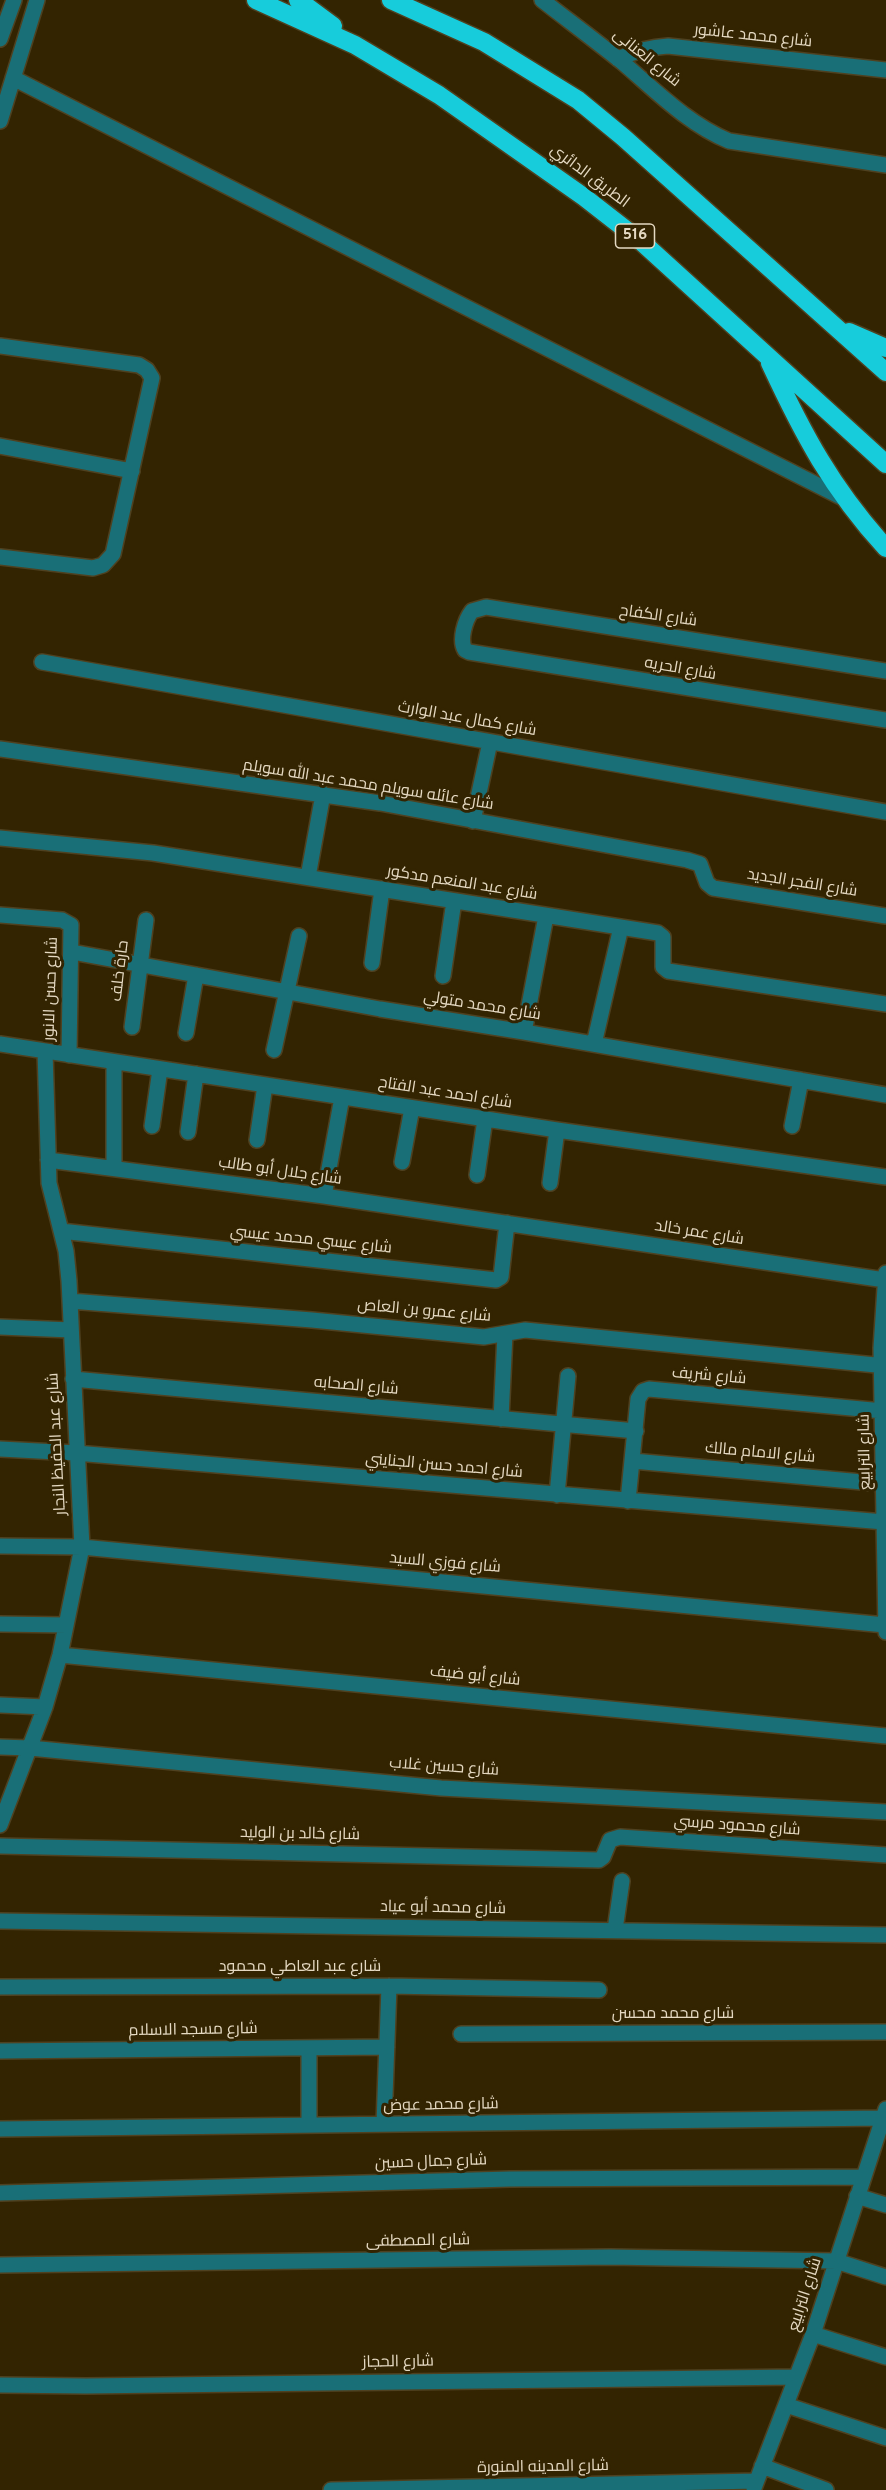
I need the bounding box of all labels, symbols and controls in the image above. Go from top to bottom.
street label: شارع محمد عاشور [693,21,813,53]
street label: شارع العنانى [608,26,684,92]
street label: الطريق الدائري [546,141,632,213]
road number: 516 [616,224,654,248]
street label: شارع الكفاح [618,602,698,632]
street label: شارع الحريه [643,654,717,686]
street label: شارع كمال عبد الوارث [396,698,538,742]
street label: شارع عائله سويلم محمد عبد الله سويلم [241,757,495,815]
street label: شارع عبد المنعم مدكور [385,863,539,905]
street label: شارع الفجر الجديد [745,866,859,902]
street label: شارع حسن الانور [41,937,63,1041]
street label: حارة خلف [108,939,134,1003]
street label: شارع محمد متولي [422,988,542,1026]
street label: شارع احمد عبد الفتاح [377,1074,513,1114]
street label: شارع جلال أبو طالب [217,1154,343,1190]
street label: شارع عمر خالد [653,1217,745,1251]
street label: شارع عيسي محمد عيسي [229,1223,393,1259]
street label: شارع عمرو بن العاص [356,1297,492,1327]
street label: شارع شريف [671,1364,747,1390]
street label: شارع عبد الحفيظ النجار [45,1372,71,1516]
street label: شارع الصحابه [313,1374,399,1400]
street label: شارع الترابيع [856,1414,876,1490]
street label: شارع الامام مالك [704,1440,816,1468]
street label: شارع احمد حسن الجنايني [364,1451,524,1483]
street label: شارع فوزي السيد [389,1550,501,1578]
street label: شارع أبو ضيف [429,1663,521,1691]
street label: شارع حسين غلاب [389,1755,499,1781]
street label: شارع محمود مرسي [673,1813,801,1841]
street label: شارع خالد بن الوليد [240,1824,360,1846]
street label: شارع محمد أبو عياد [380,1898,506,1920]
street label: شارع عبد العاطي محمود [219,1958,381,1978]
street label: شارع محمد محسن [612,2005,734,2025]
street label: شارع مسجد الاسلام [128,2020,258,2042]
street label: شارع محمد عوض [383,2095,499,2117]
street label: شارع جمال حسين [375,2151,487,2175]
street label: شارع المصطفى [366,2231,470,2253]
street label: شارع الترابيع [785,2256,827,2334]
street label: شارع الحجاز [362,2353,434,2373]
street label: شارع المدينه المنورة [477,2457,609,2479]

